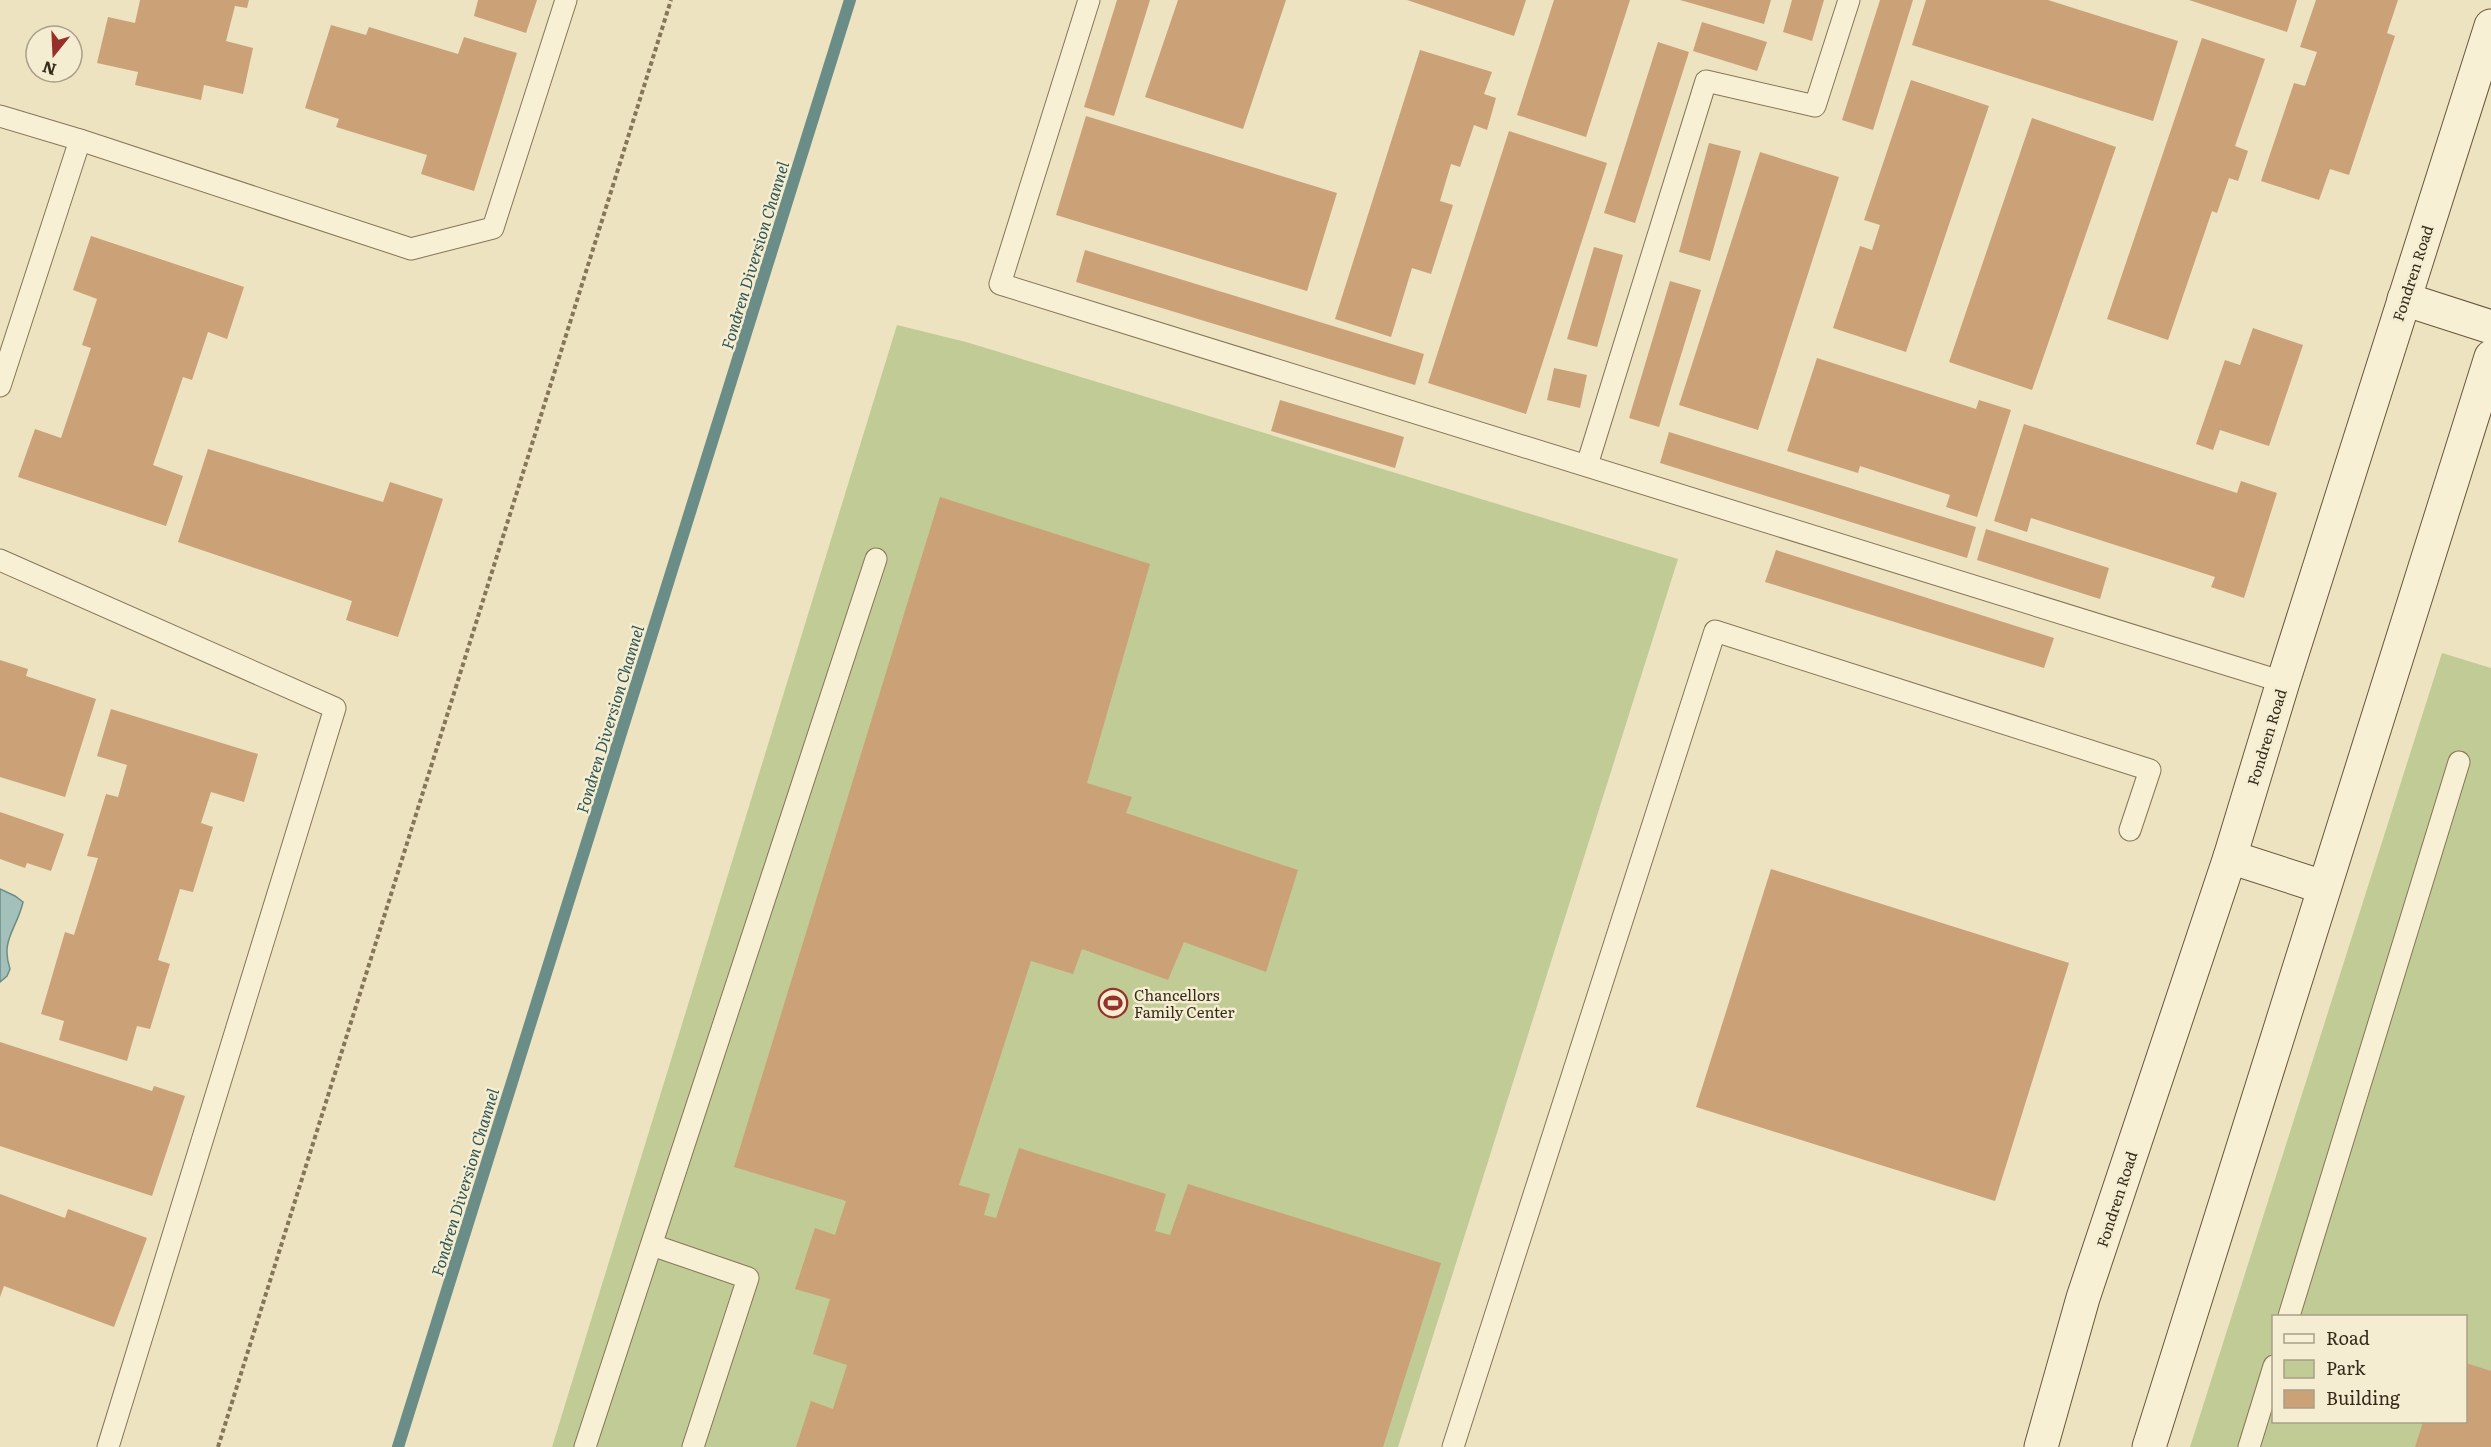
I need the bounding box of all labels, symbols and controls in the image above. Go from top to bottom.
north arrow [24,24,84,84]
text: N [39,56,59,83]
water label: Fondren Diversion Channel [714,158,794,352]
street label: Fondren Road [2386,222,2438,324]
water label: Fondren Diversion Channel [569,622,649,816]
street label: Fondren Road [2240,686,2292,788]
place label: Chancellors Family Center [1134,983,1235,1023]
sports icon: Chancellors Family Center [1097,987,1129,1019]
water label: Fondren Diversion Channel [424,1085,504,1279]
street label: Fondren Road [2090,1148,2142,1250]
legend [2272,1315,2467,1423]
text: Road [2326,1324,2370,1351]
text: Park [2326,1354,2367,1381]
text: Building [2326,1384,2401,1411]

